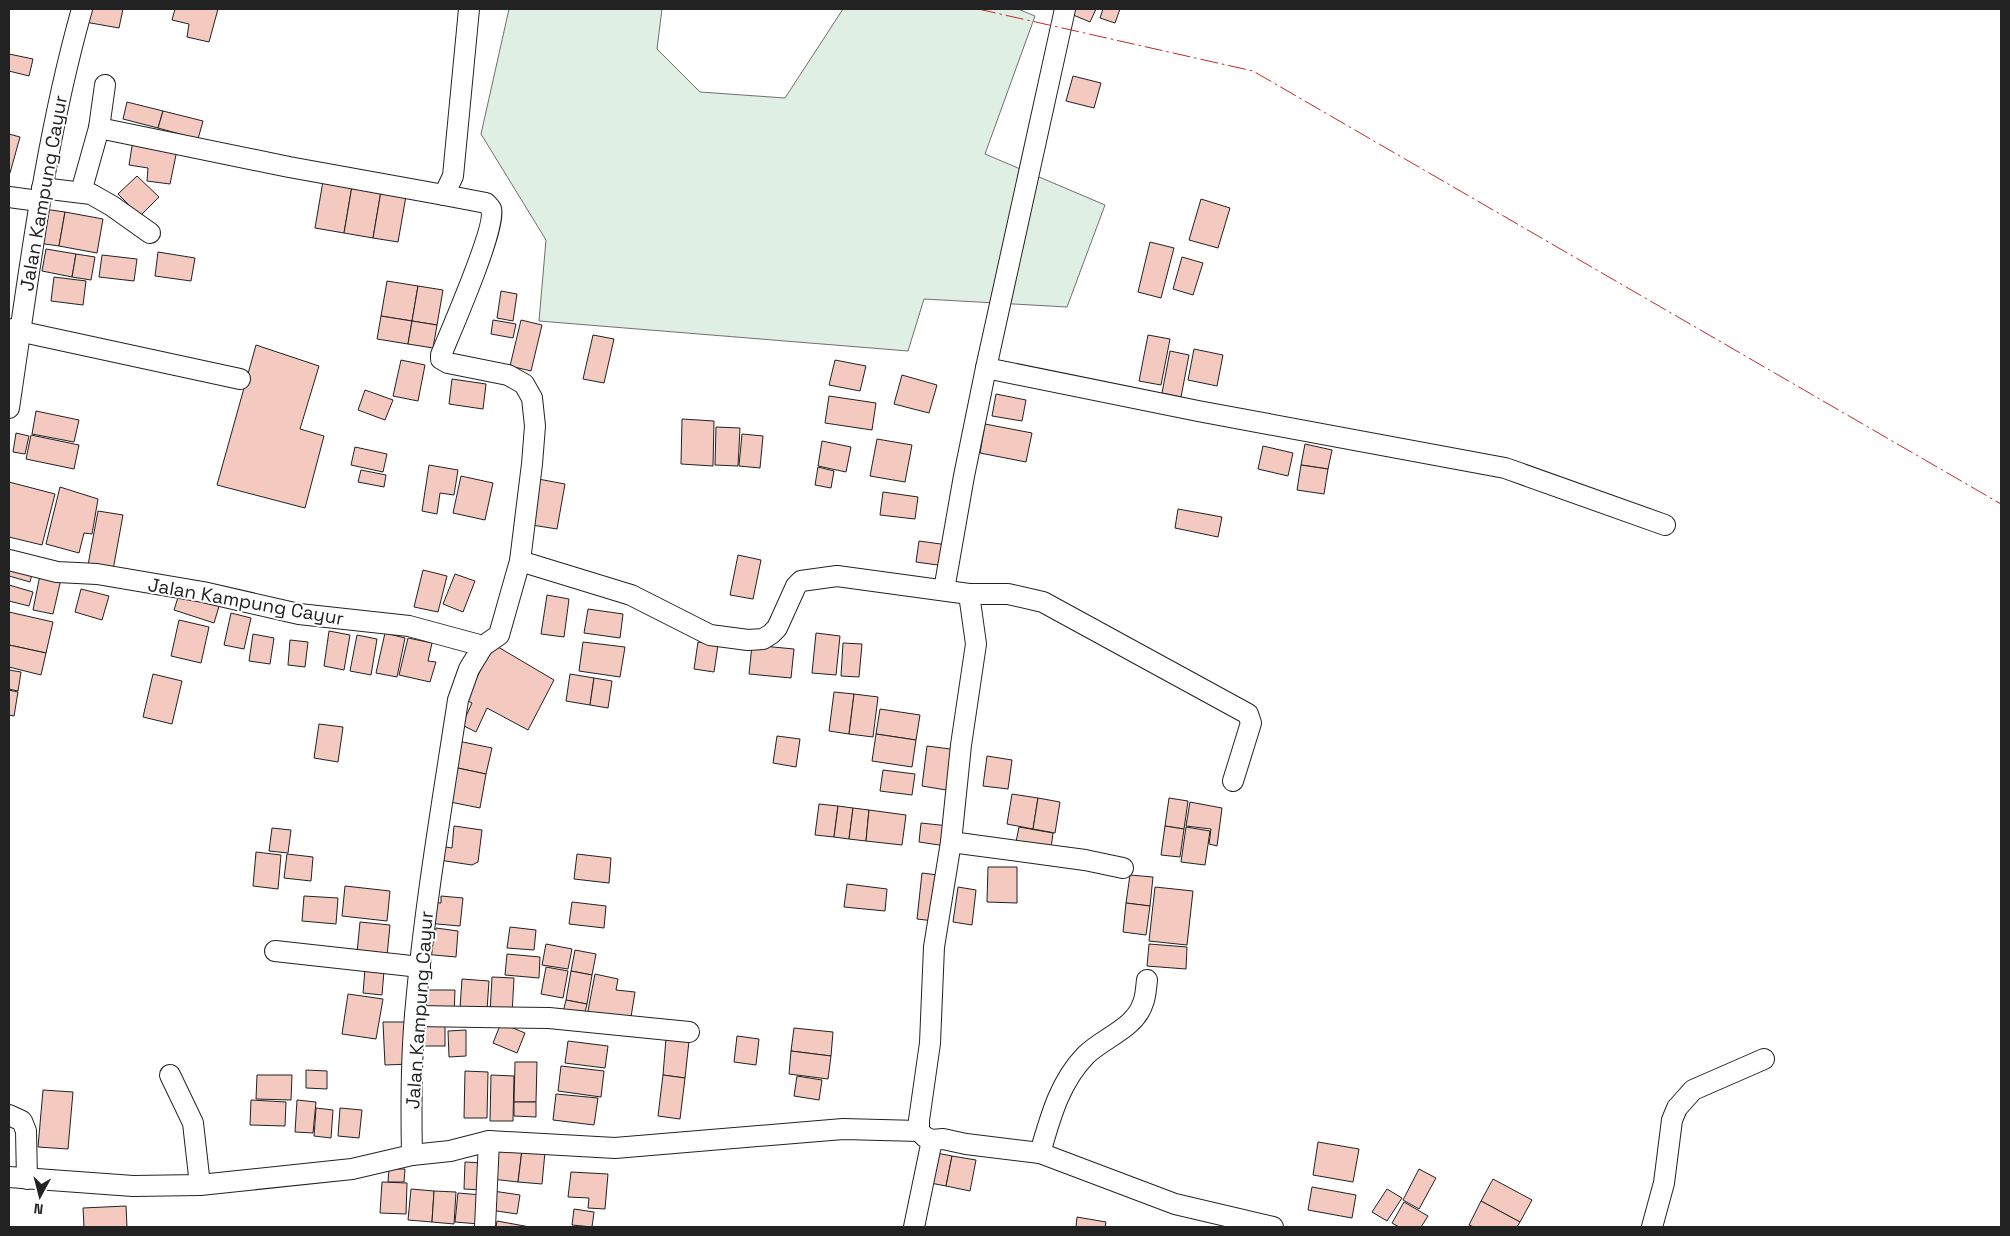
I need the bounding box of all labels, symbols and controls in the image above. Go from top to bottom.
street label: Jalan Kampung Cayur [14,93,73,293]
street label: Jalan Kampung Cayur [146,572,346,631]
street label: Jalan Kampung Cayur [400,910,439,1110]
north arrow [15,1171,65,1221]
text: N [33,1199,44,1218]

